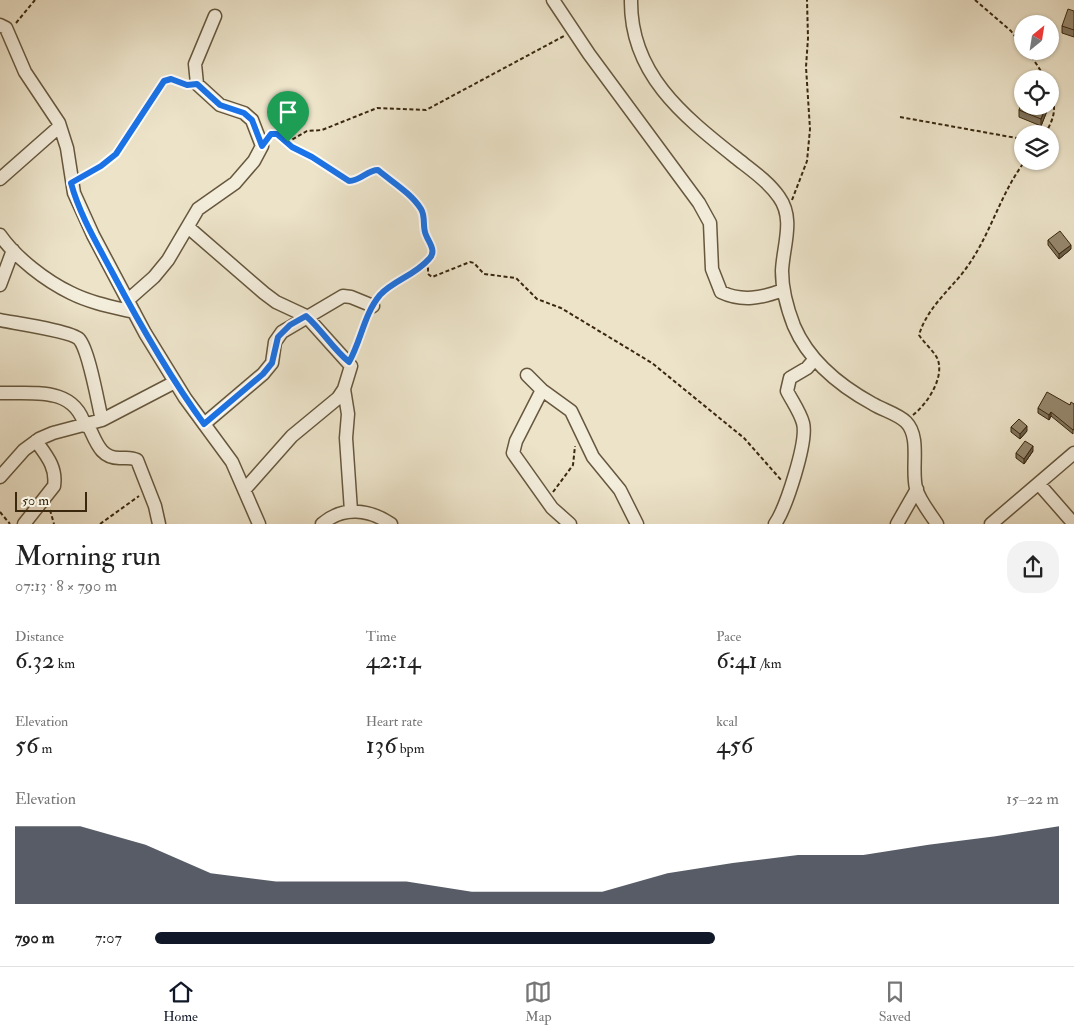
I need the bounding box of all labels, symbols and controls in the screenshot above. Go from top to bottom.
north arrow [1014,15,1059,60]
map controls [1014,15,1059,170]
button: locate [1014,70,1059,115]
pin [267,91,309,142]
icon: arrive [274,98,302,126]
button: layers [1014,125,1059,170]
scale bar [15,488,88,512]
text: 50 m [22,492,49,509]
text: Morning run [15,539,161,574]
button: share [1007,541,1059,593]
text: 07:13 · 8 × 790 m [15,576,117,596]
text: Distance [15,628,64,645]
text: Time [366,628,396,645]
text: Pace [716,628,741,645]
text: 6.32 [15,645,55,676]
text: 42:14 [366,645,420,676]
text: 6:41 [716,645,758,676]
text: km [55,655,75,672]
text: /km [758,655,782,672]
text: Elevation [15,713,68,730]
text: Heart rate [366,713,423,730]
text: kcal [716,713,738,730]
text: 56 [15,730,39,761]
text: 136 [366,730,397,761]
text: 456 [716,730,753,761]
text: m [39,740,52,757]
text: bpm [397,740,425,757]
text: Elevation [15,789,76,809]
text: 15–22 m [1006,789,1059,809]
text: 790 m [15,928,55,948]
text: 7:07 [95,928,122,948]
tab: Home [163,978,198,1025]
tab: Map [524,978,552,1025]
tab: Saved [879,978,911,1025]

